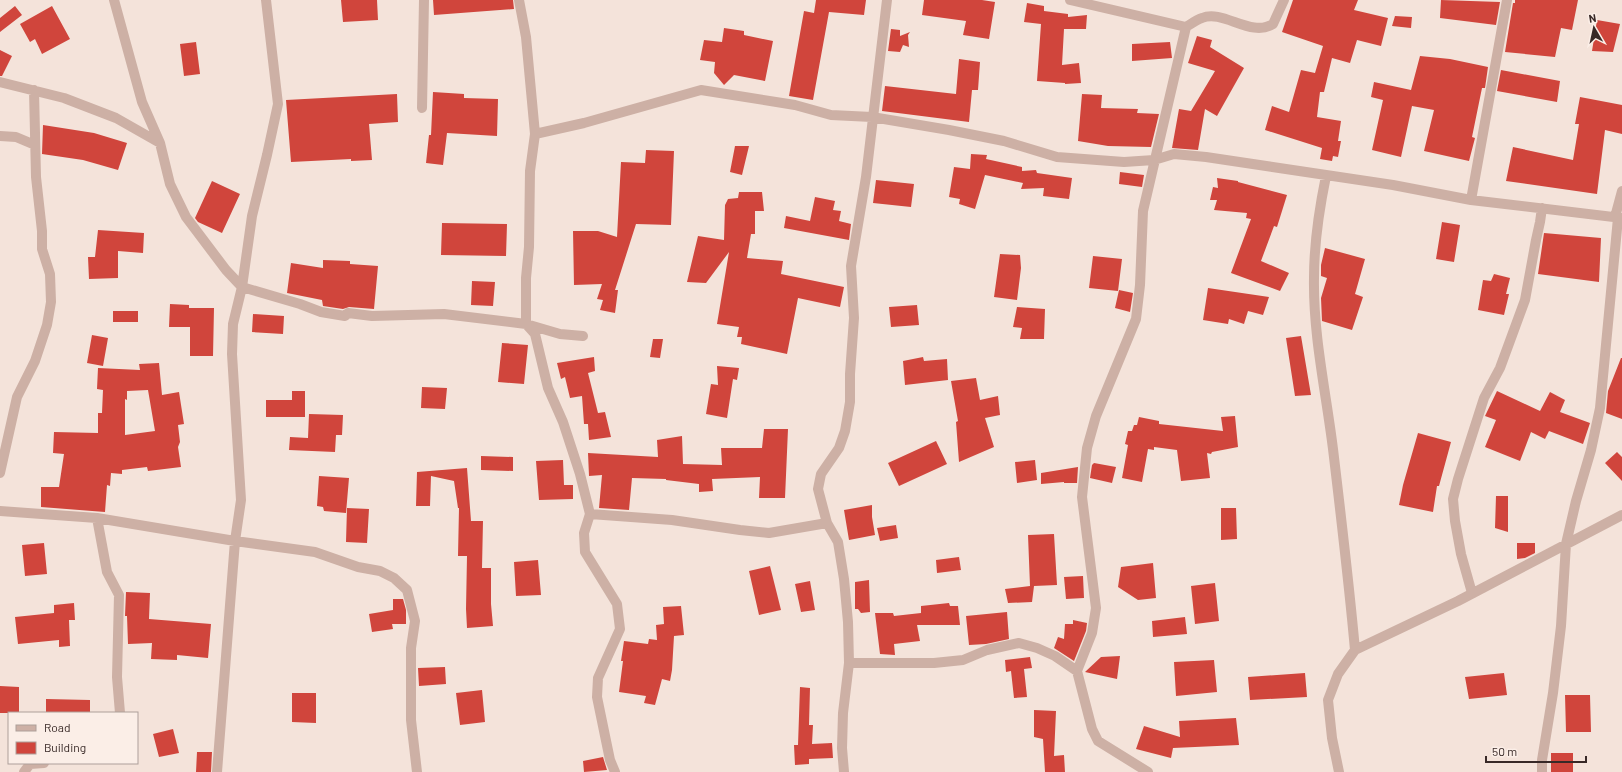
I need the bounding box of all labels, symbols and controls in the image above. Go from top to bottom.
north arrow [1574,8,1614,48]
text: N [1588,11,1597,25]
legend [8,712,138,764]
text: Road [44,720,71,734]
scale bar [1486,738,1586,764]
text: Building [44,740,86,754]
text: 50 m [1492,744,1517,758]

